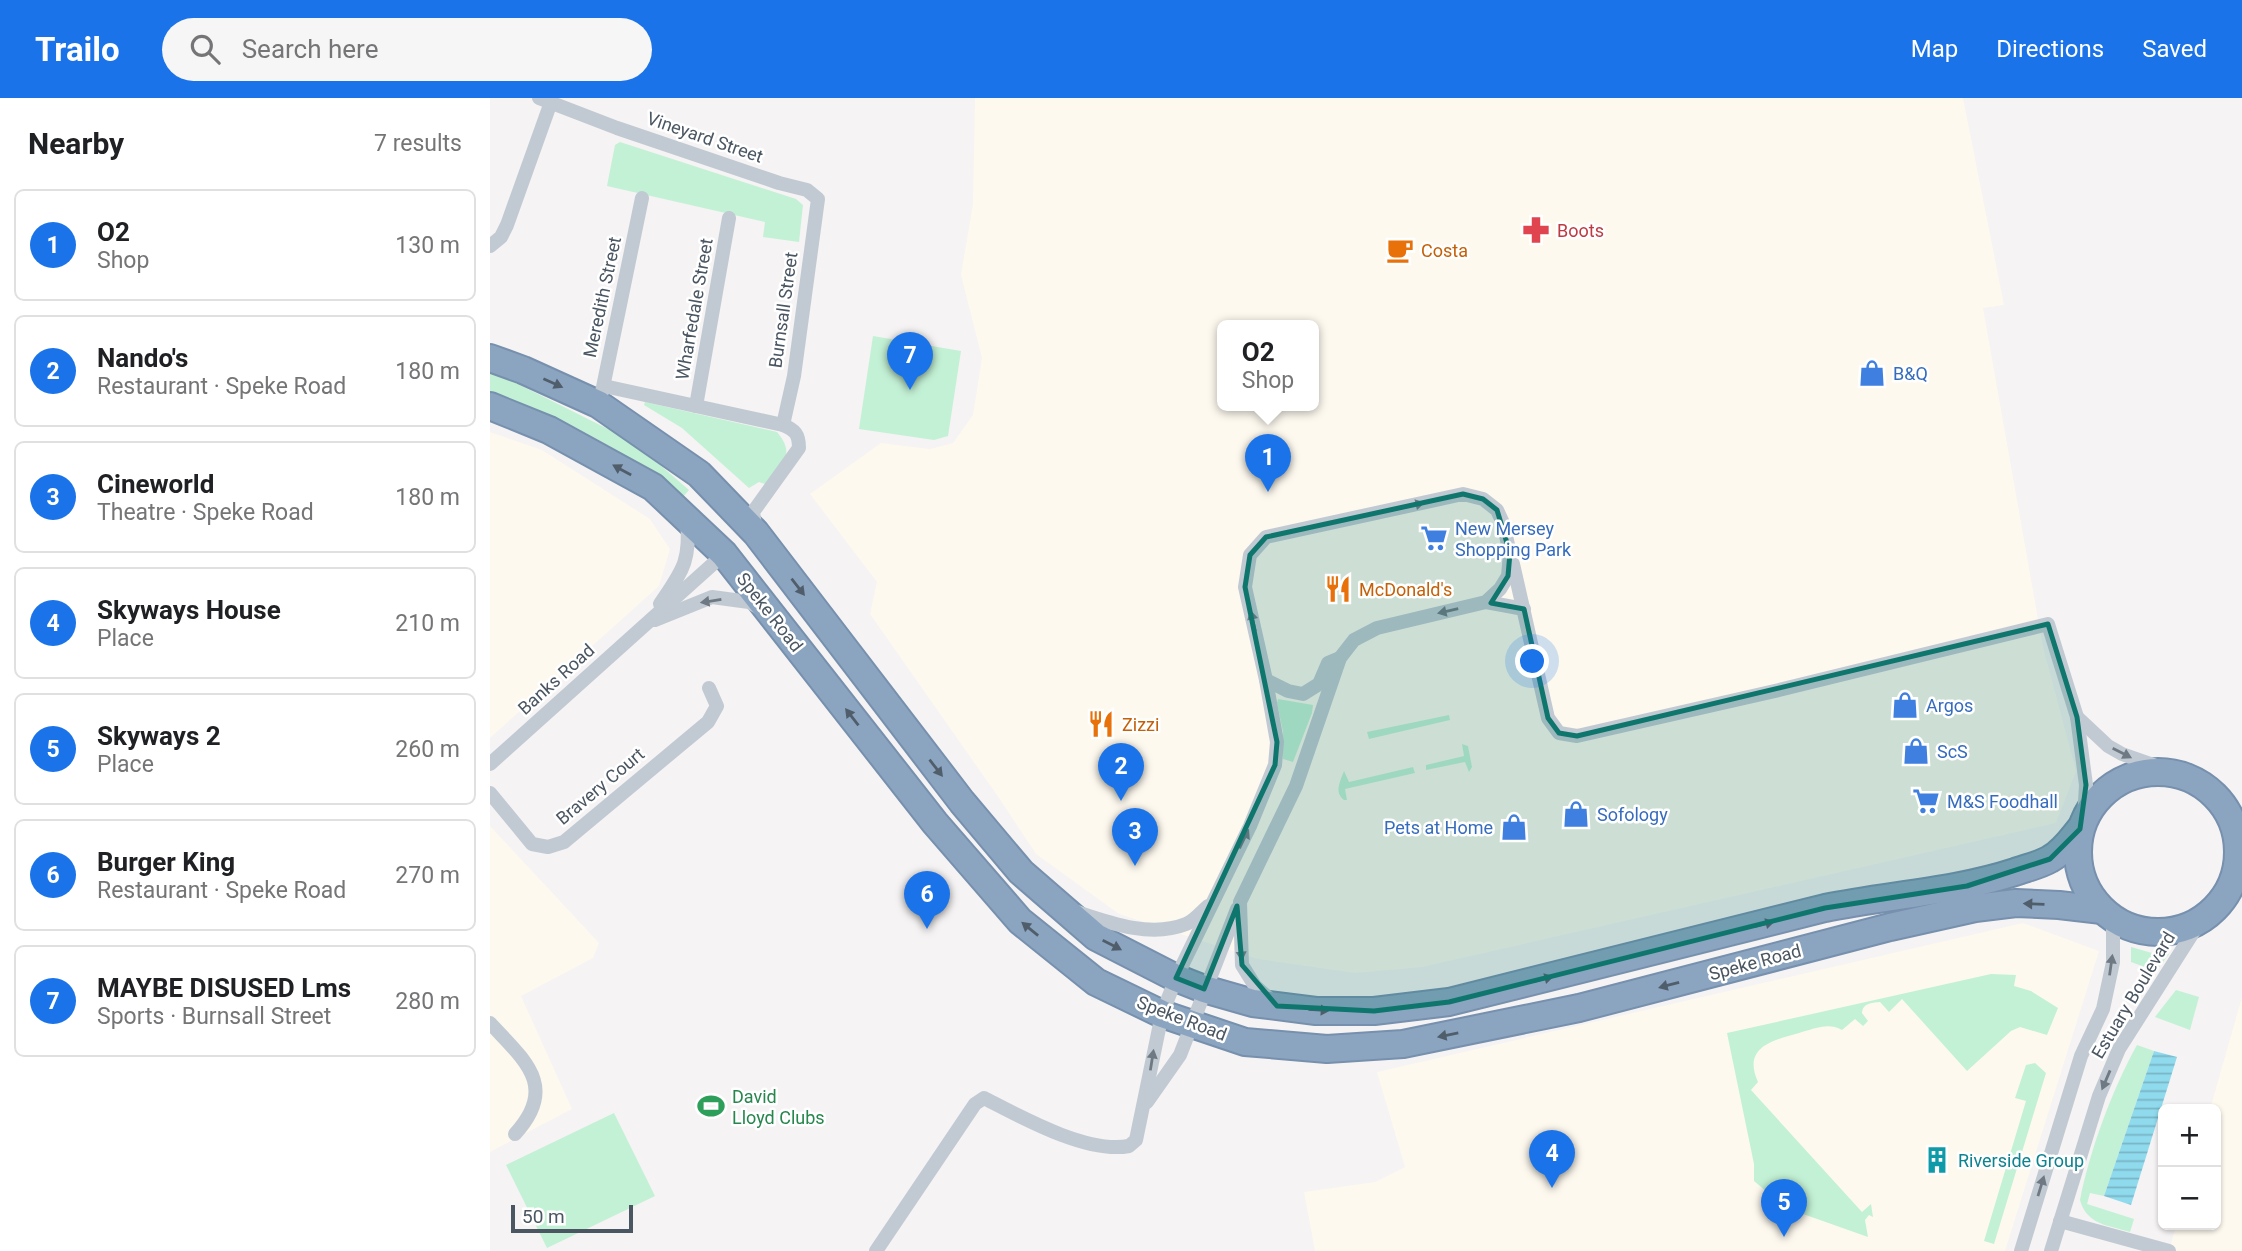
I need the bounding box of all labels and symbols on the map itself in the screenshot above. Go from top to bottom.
street label: Vineyard Street [644,107,766,167]
pharmacy icon: Boots [1521,215,1551,245]
place label: Boots [1557,220,1604,241]
street label: Meredith Street [579,235,625,359]
cafe icon: Costa [1385,235,1415,265]
street label: Wharfedale Street [671,237,717,381]
place label: Costa [1421,240,1468,261]
street label: Burnsall Street [764,251,802,369]
pin: 7 [887,332,933,390]
shop icon: B&Q [1857,358,1887,388]
place label: B&Q [1893,363,1928,384]
one-way arrow [543,378,564,389]
pin: 1 [1245,434,1291,492]
one-way arrow [613,464,632,476]
one-way arrow [1403,500,1425,511]
place label: New Mersey Shopping Park [1455,518,1572,560]
supermarket icon: New Mersey Shopping Park [1419,523,1449,553]
street label: Speke Road [733,568,807,656]
restaurant icon: McDonald's [1323,574,1353,604]
one-way arrow [790,578,805,596]
place label: McDonald's [1359,579,1452,600]
one-way arrow [699,596,721,607]
one-way arrow [1437,606,1459,617]
one-way arrow [1247,610,1258,632]
street label: Banks Road [514,639,598,719]
your location [1515,644,1549,678]
shop icon: Argos [1890,690,1920,720]
place label: Argos [1926,695,1973,716]
one-way arrow [845,709,860,727]
restaurant icon: Zizzi [1086,709,1116,739]
place label: Zizzi [1122,714,1159,735]
shop icon: ScS [1901,736,1931,766]
place label: ScS [1937,741,1968,762]
street label: Bravery Court [552,743,648,829]
pin: 2 [1098,743,1144,801]
one-way arrow [2112,748,2132,759]
one-way arrow [929,759,943,777]
supermarket icon: M&S Foodhall [1911,786,1941,816]
place label: M&S Foodhall [1947,791,2058,812]
shop icon: Sofology [1561,799,1591,829]
place label: Sofology [1597,804,1668,825]
pin: 3 [1112,808,1158,866]
shop icon: Pets at Home [1499,812,1529,842]
place label: Pets at Home [1384,817,1493,838]
one-way arrow [1238,829,1249,849]
pin: 6 [904,871,950,929]
one-way arrow [2023,898,2045,909]
one-way arrow [1753,918,1775,929]
one-way arrow [1022,921,1040,936]
street label: Estuary Boulevard [2087,928,2179,1062]
one-way arrow [1103,939,1123,951]
one-way arrow [1236,939,1247,961]
street label: Speke Road [1707,940,1803,984]
one-way arrow [2106,953,2117,975]
one-way arrow [1532,973,1554,984]
one-way arrow [1658,980,1680,991]
street label: Speke Road [1134,991,1230,1045]
one-way arrow [1308,1005,1330,1016]
one-way arrow [1437,1030,1459,1041]
one-way arrow [1147,1049,1158,1071]
one-way arrow [2100,1069,2111,1090]
place label: David Lloyd Clubs [732,1086,825,1128]
sports icon: David Lloyd Clubs [696,1091,726,1121]
pin: 4 [1529,1130,1575,1188]
building icon: Riverside Group [1922,1145,1952,1175]
place label: Riverside Group [1958,1150,2084,1171]
one-way arrow [2036,1175,2046,1196]
pin: 5 [1761,1179,1807,1237]
scale bar [511,1202,634,1234]

